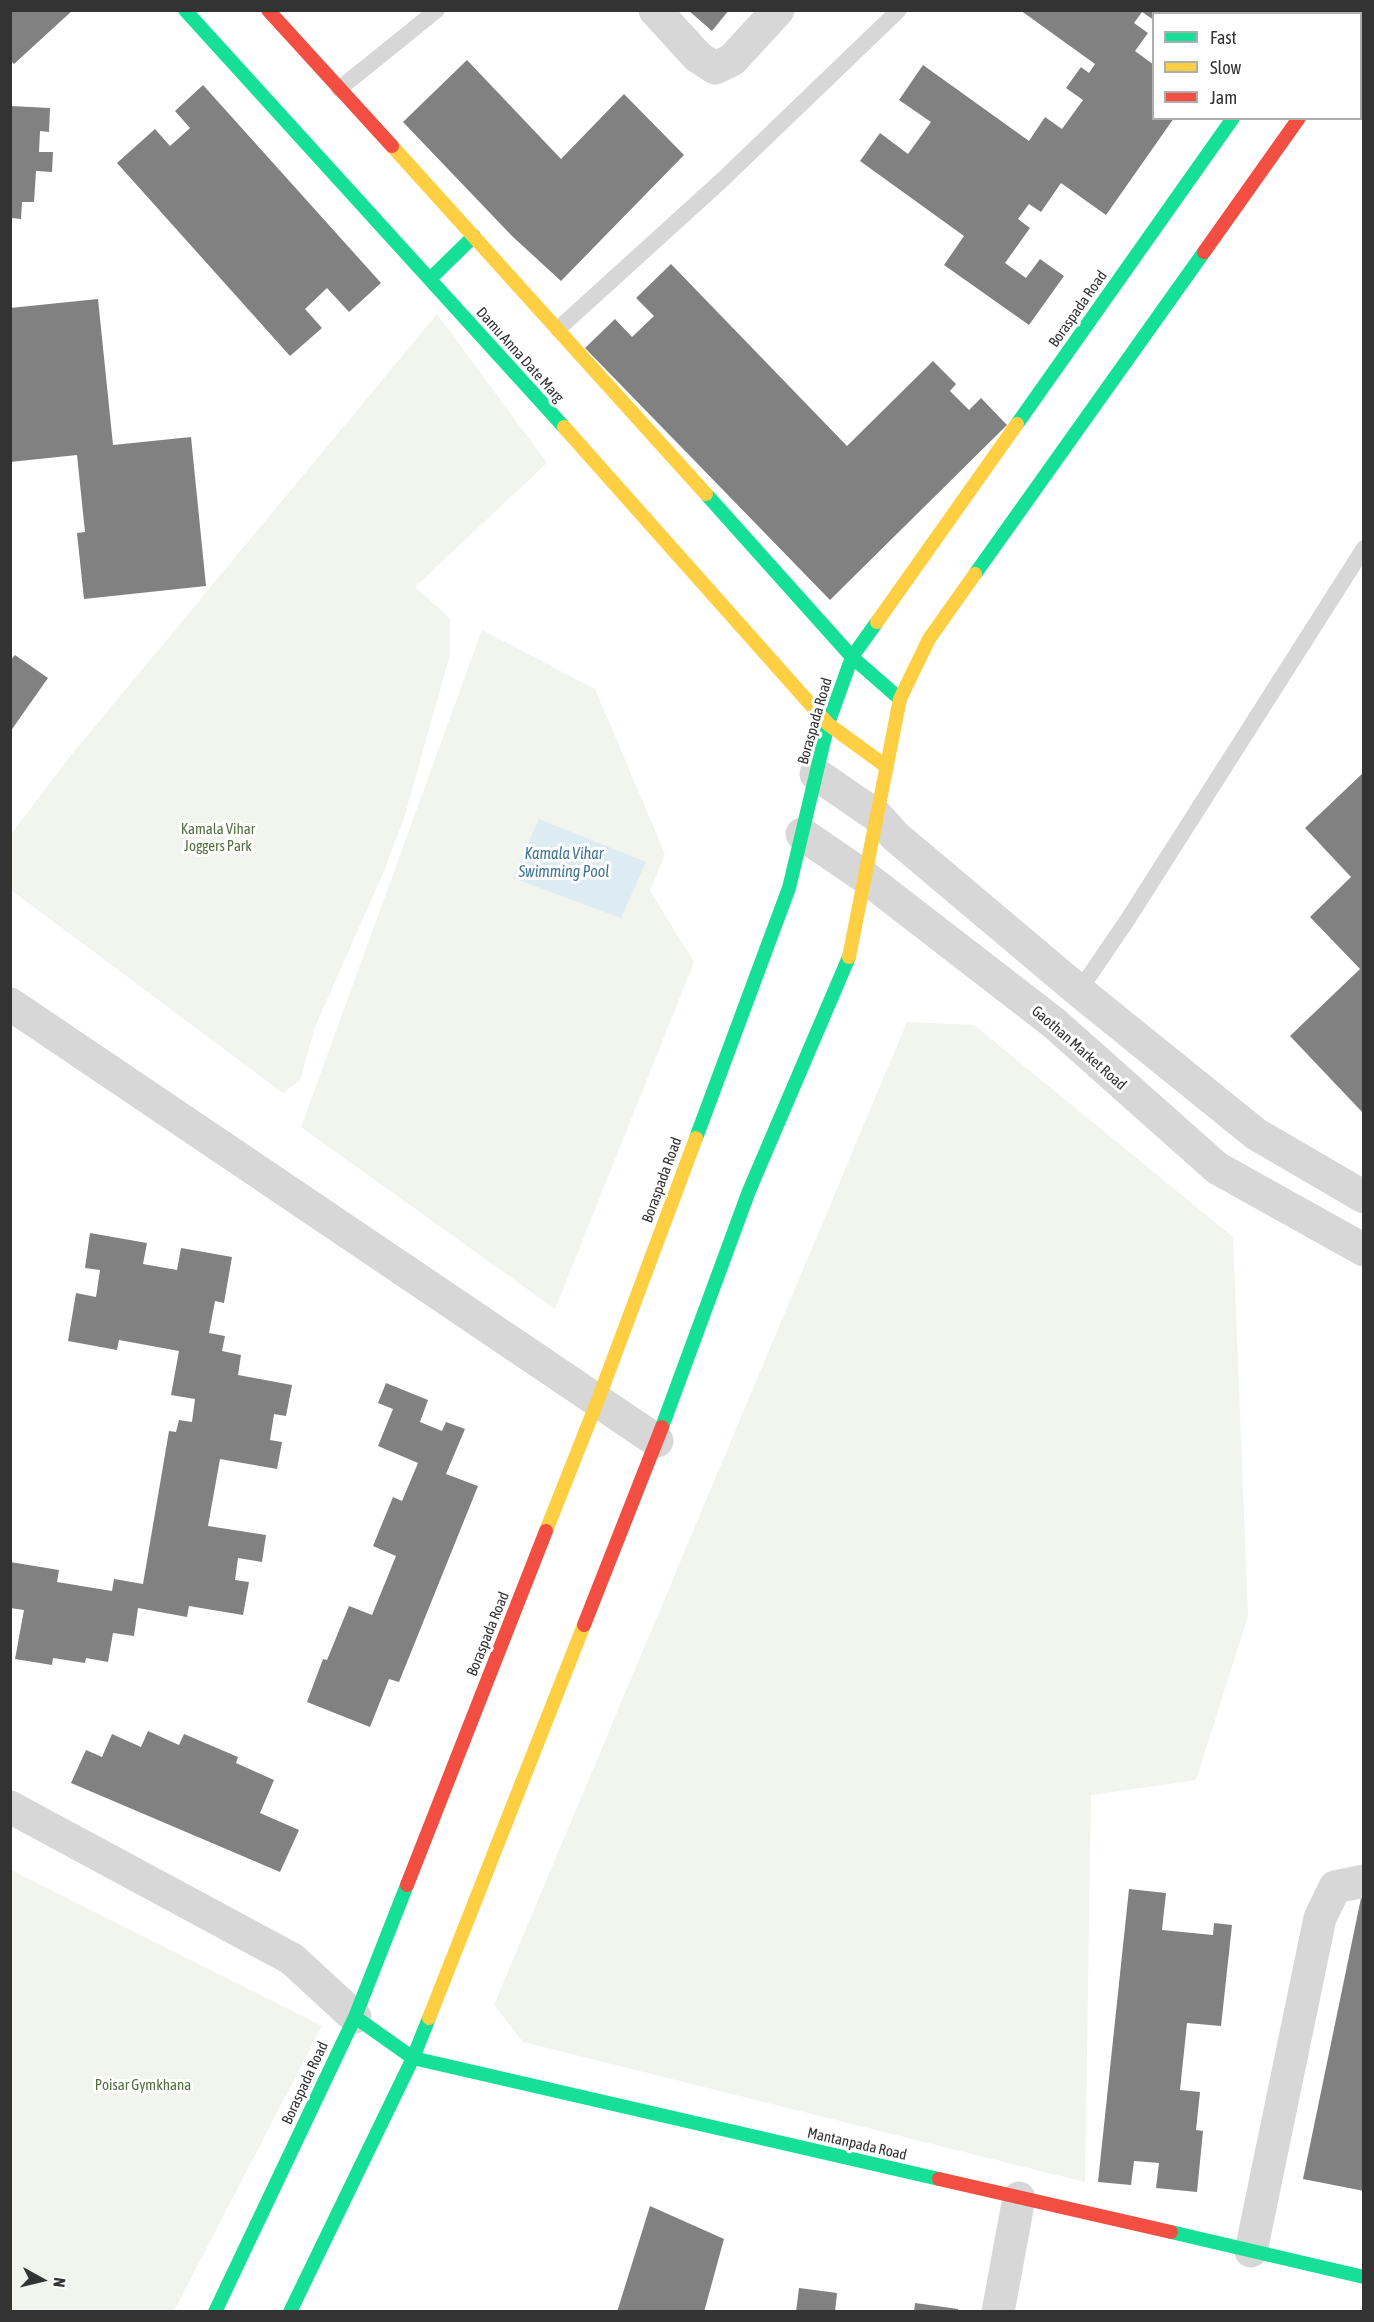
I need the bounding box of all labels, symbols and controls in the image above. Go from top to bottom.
legend [1152,12,1362,120]
text: Fast [1210,27,1237,48]
text: Slow [1210,57,1241,78]
text: Jam [1210,87,1237,108]
street label: Boraspada Road [1045,267,1111,351]
street label: Damu Anna Date Marg [472,304,568,406]
street label: Boraspada Road [794,676,836,766]
park label: Kamala Vihar Joggers Park [181,820,255,855]
water label: Kamala Vihar Swimming Pool [519,844,609,882]
street label: Gaothan Market Road [1028,1002,1130,1094]
street label: Boraspada Road [638,1135,686,1225]
street label: Boraspada Road [463,1589,513,1679]
street label: Boraspada Road [278,2039,332,2127]
park label: Poisar Gymkhana [95,2076,191,2094]
street label: Mantanpada Road [805,2124,909,2164]
north arrow [12,2250,72,2310]
text: N [50,2277,69,2288]

